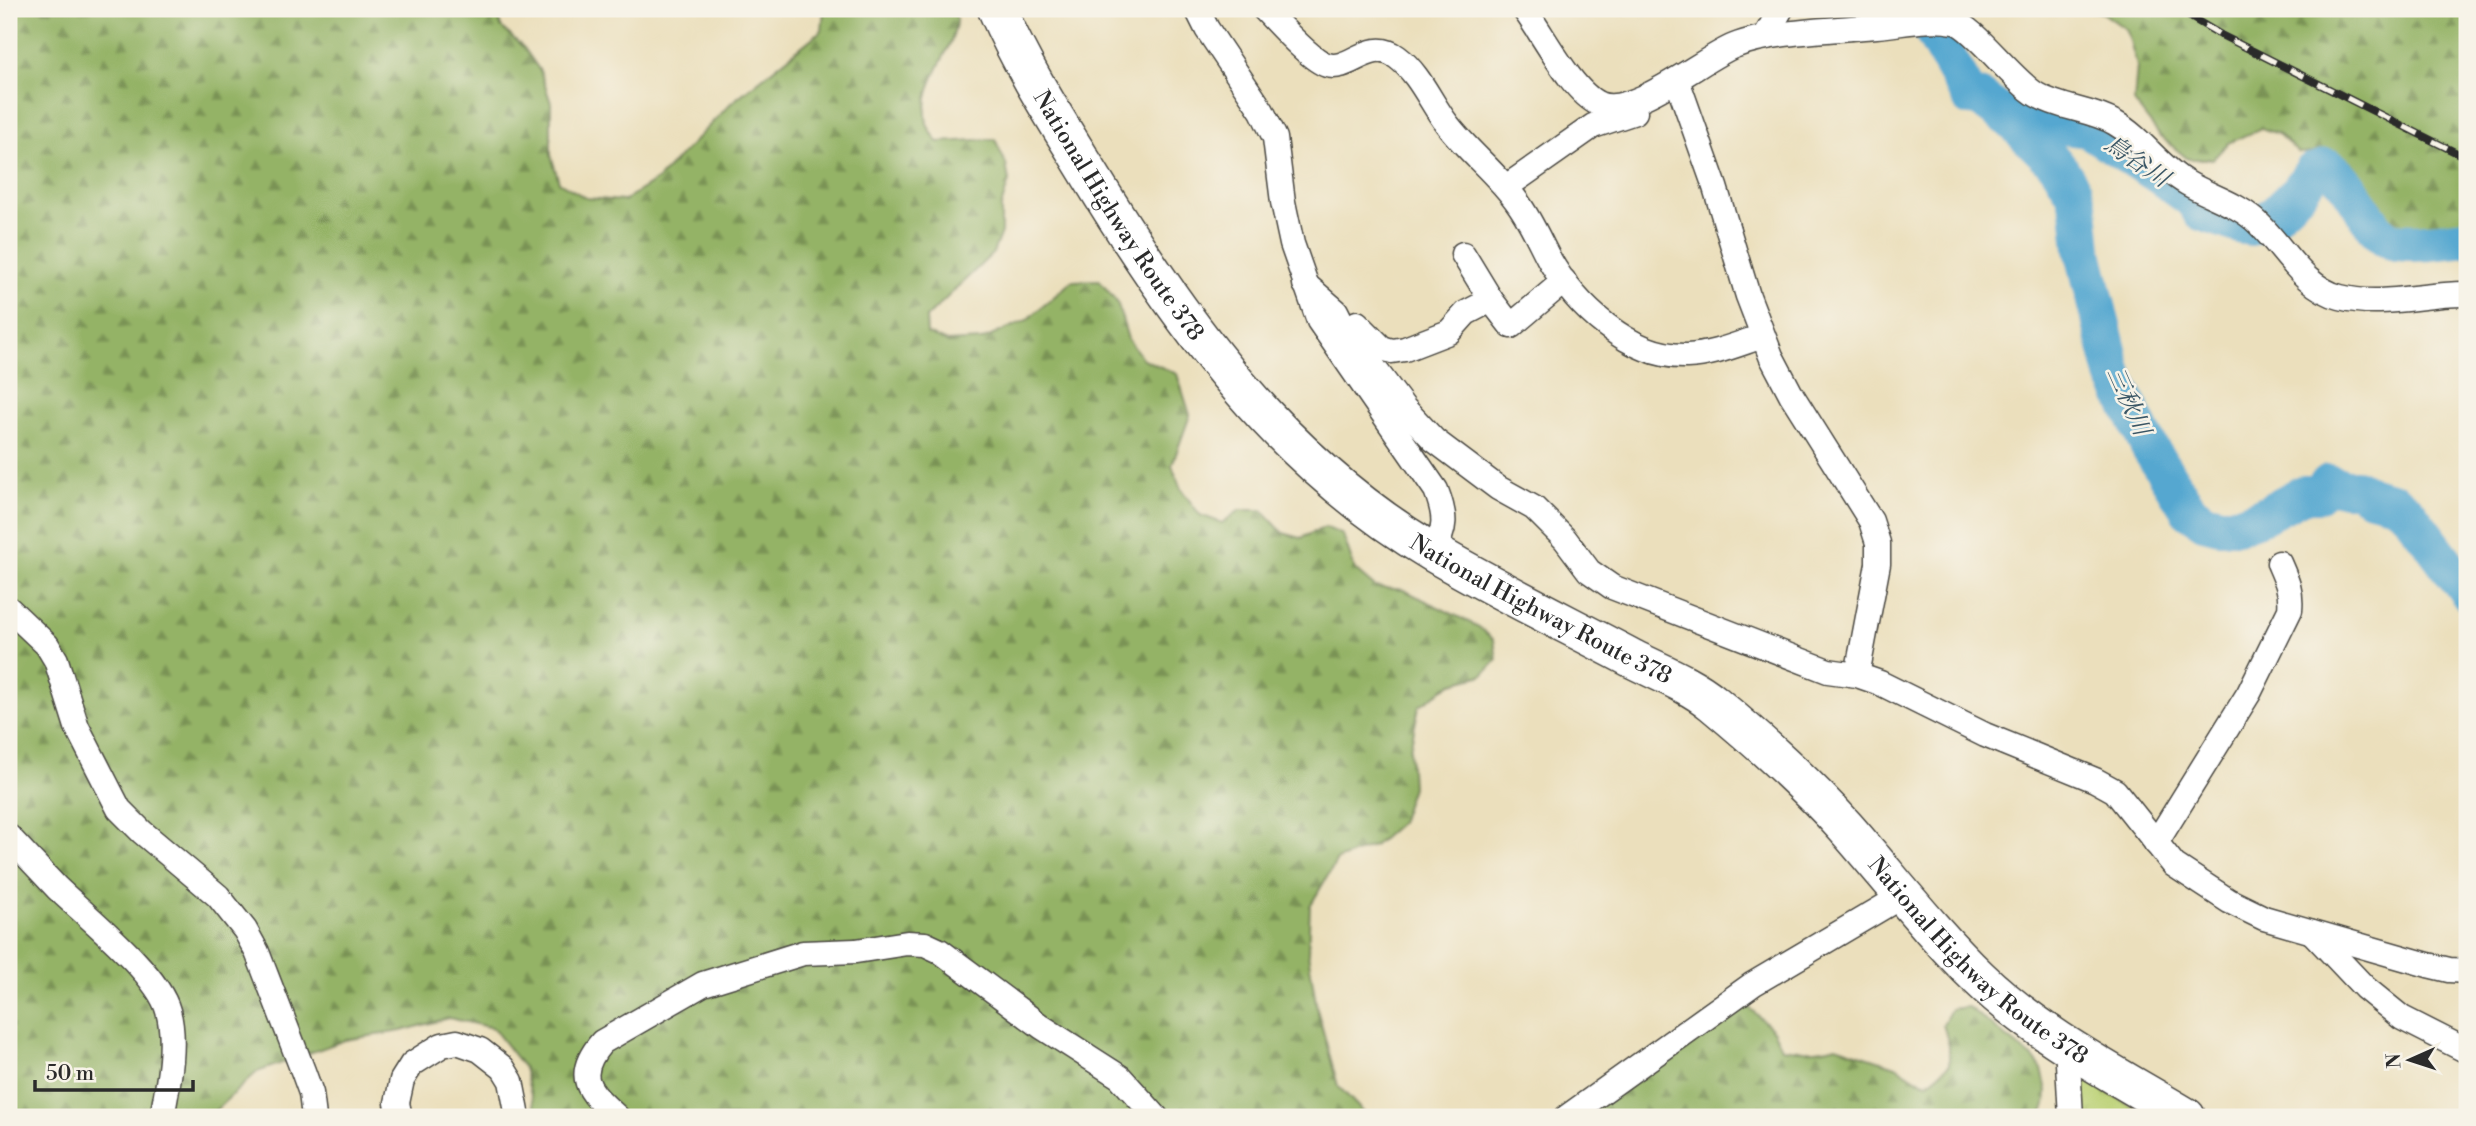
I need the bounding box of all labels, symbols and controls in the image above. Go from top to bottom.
street label: National Highway Route 378 [1027,86,1210,346]
water label: 鳥谷川 [2098,129,2177,196]
water label: 三秋川 [2100,362,2158,443]
street label: National Highway Route 378 [1404,529,1676,691]
street label: National Highway Route 378 [1862,851,2093,1071]
north arrow [2374,1024,2444,1094]
scale bar [35,1049,192,1093]
text: N [2382,1053,2406,1069]
text: 50 m [46,1061,94,1087]

